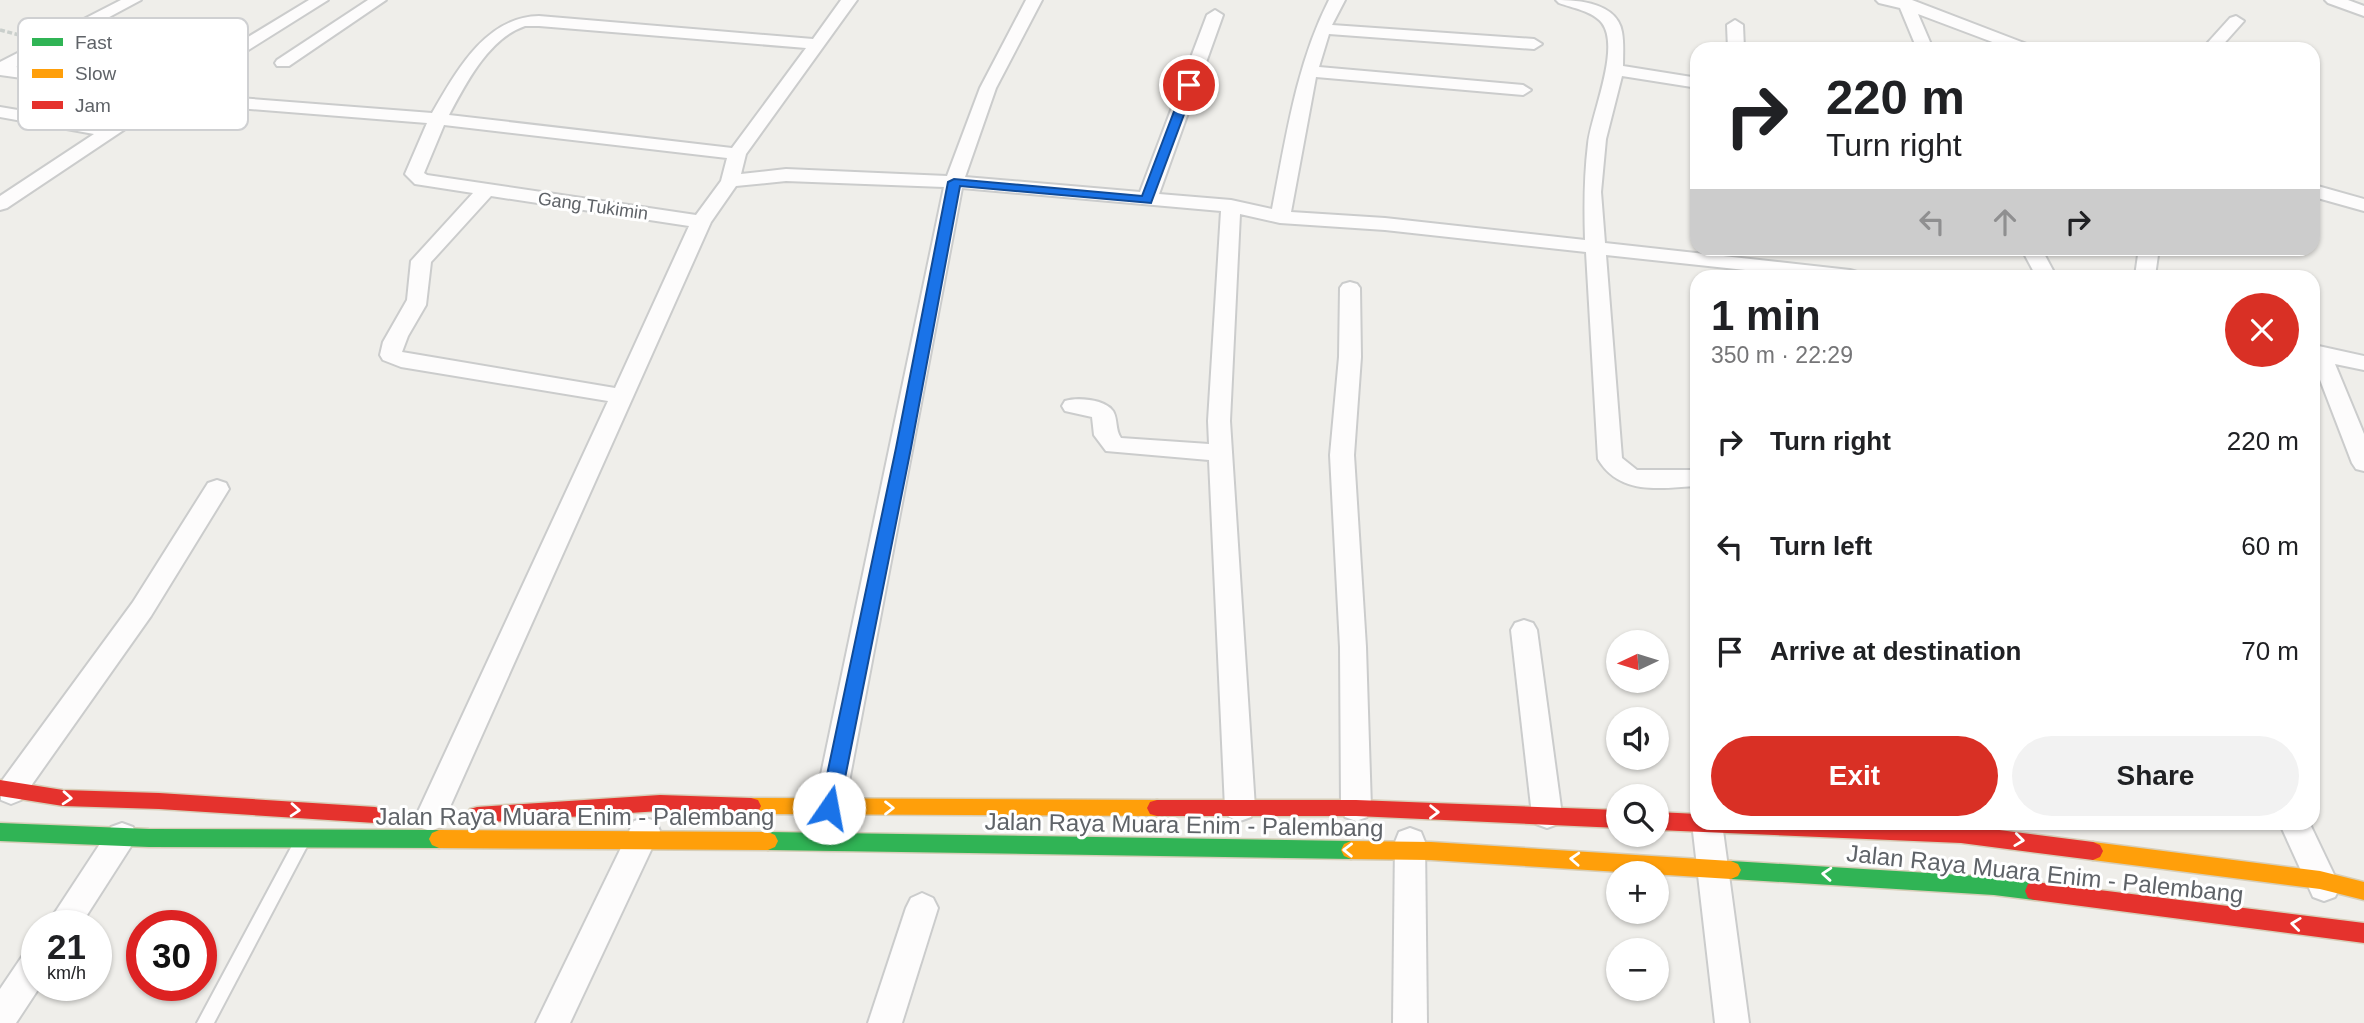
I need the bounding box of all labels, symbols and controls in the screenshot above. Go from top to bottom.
legend [18,18,248,130]
text: Fast [75,32,113,53]
pin [1159,55,1219,115]
text: Slow [75,63,116,84]
icon: arrive [1170,66,1208,104]
icon: right [1711,70,1802,161]
text: 220 m [1826,70,1965,124]
text: Jam [75,95,111,116]
text: Turn right [1826,127,1962,163]
street label: Gang Tukimin [537,188,649,224]
icon: left [1913,203,1951,241]
icon: ahead [1986,203,2024,241]
icon: right [2059,203,2097,241]
text: 1 min [1711,292,1821,339]
button: close [2225,293,2299,367]
text: 350 m · 22:29 [1711,342,1853,368]
icon: right [1711,423,1749,461]
text: Turn right [1770,426,1891,456]
text: 220 m [2227,426,2299,456]
icon: left [1711,528,1749,566]
text: Turn left [1770,531,1872,561]
text: 60 m [2241,531,2299,561]
north arrow [1606,630,1670,693]
map controls [1606,630,1669,1001]
icon: arrive [1711,633,1749,671]
text: Arrive at destination [1770,636,2021,666]
text: 70 m [2241,636,2299,666]
button: sound [1606,707,1669,770]
button: Exit [1711,736,1998,816]
button: Share [2012,736,2299,816]
position arrow [792,771,866,845]
button: search [1606,784,1669,847]
one-way arrow [62,790,73,805]
one-way arrow [884,800,894,816]
one-way arrow [289,802,300,817]
street label: Jalan Raya Muara Enim - Palembang [376,803,774,830]
one-way arrow [1429,805,1440,820]
street label: Jalan Raya Muara Enim - Palembang [984,808,1384,841]
one-way arrow [2013,833,2025,848]
street label: Jalan Raya Muara Enim - Palembang [1845,839,2245,908]
one-way arrow [1342,842,1353,858]
one-way arrow [1569,851,1580,866]
button: + [1606,861,1669,924]
one-way arrow [1821,867,1832,882]
speed limit sign: 30 [126,910,217,1001]
one-way arrow [2291,916,2302,931]
text: 21 [47,927,86,966]
button: − [1606,938,1669,1001]
text: km/h [47,963,86,983]

